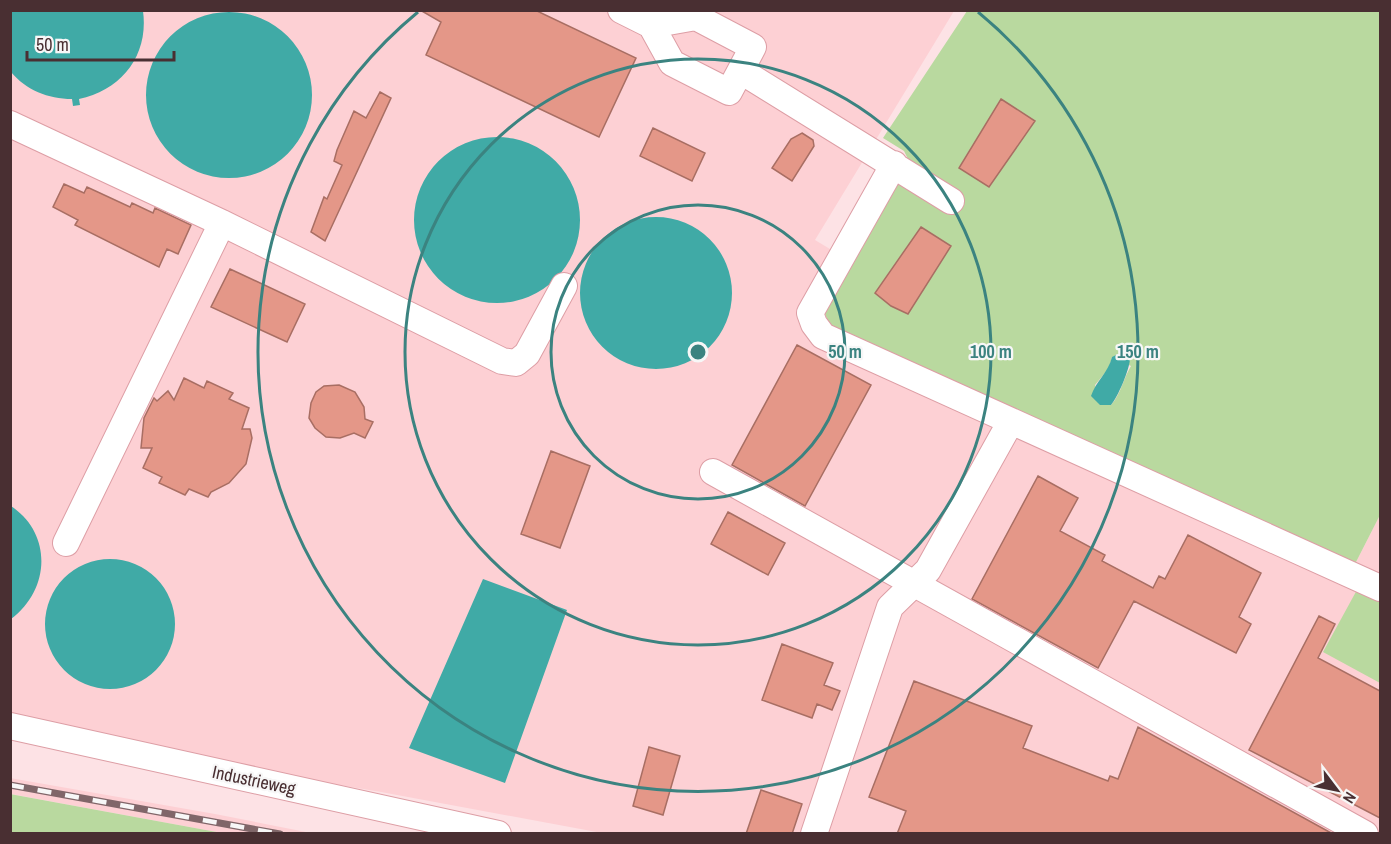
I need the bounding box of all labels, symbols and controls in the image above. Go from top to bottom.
scale bar [27,24,174,62]
text: 50 m [36,32,69,57]
text: 50 m [828,339,862,364]
text: 100 m [970,339,1012,364]
text: 150 m [1117,339,1159,364]
centre of rings [688,342,708,362]
street label: Industrieweg [210,759,299,801]
north arrow [1307,760,1367,820]
text: N [1338,788,1362,808]

